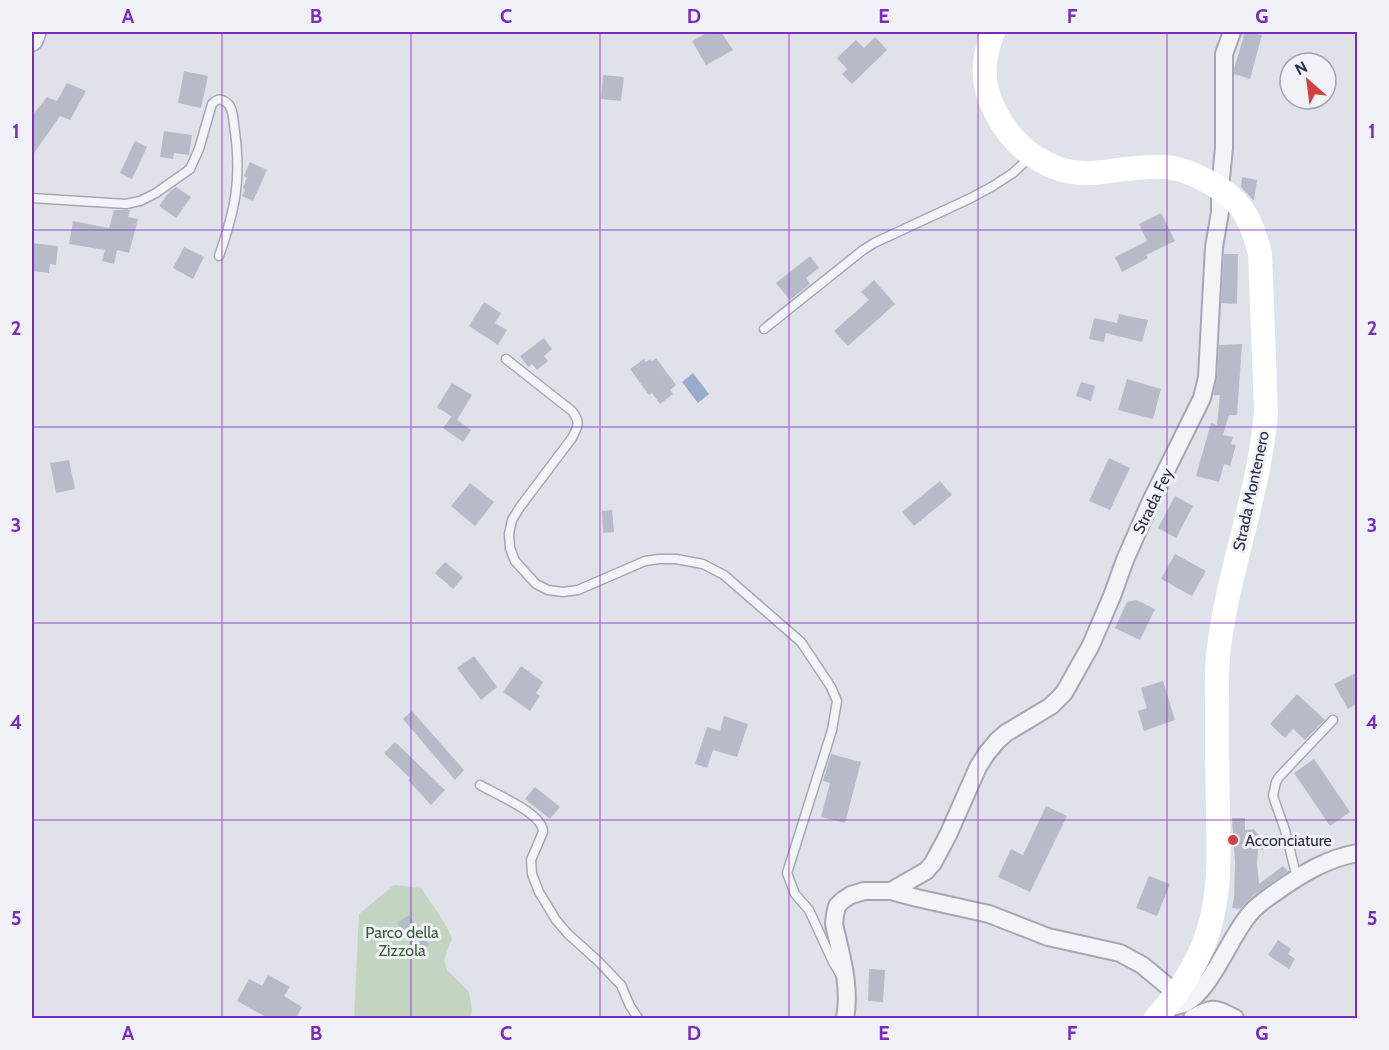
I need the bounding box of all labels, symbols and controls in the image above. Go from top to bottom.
text: A [122,4,135,28]
text: B [310,4,322,28]
text: C [500,4,512,28]
text: D [687,4,701,28]
text: E [878,4,890,28]
text: F [1067,4,1078,28]
text: G [1255,4,1269,28]
north arrow [1278,51,1338,111]
text: N [1292,57,1311,79]
text: 1 [12,119,20,143]
text: 1 [1368,119,1376,143]
text: 2 [11,316,21,340]
text: 2 [1367,316,1377,340]
street label: Strada Montenero [1229,429,1273,553]
street label: Strada Fey [1129,465,1177,537]
text: 3 [11,513,21,537]
text: 3 [1367,513,1377,537]
text: 4 [10,710,22,734]
text: 4 [1366,710,1378,734]
place label: Acconciature [1245,831,1332,850]
marker: Acconciature [1226,833,1240,847]
text: 5 [11,906,21,930]
text: 5 [1367,906,1377,930]
park label: Parco della Zizzola [365,923,439,960]
text: A [122,1021,135,1045]
text: B [310,1021,322,1045]
text: C [500,1021,512,1045]
text: D [687,1021,701,1045]
text: E [878,1021,890,1045]
text: F [1067,1021,1078,1045]
text: G [1255,1021,1269,1045]

